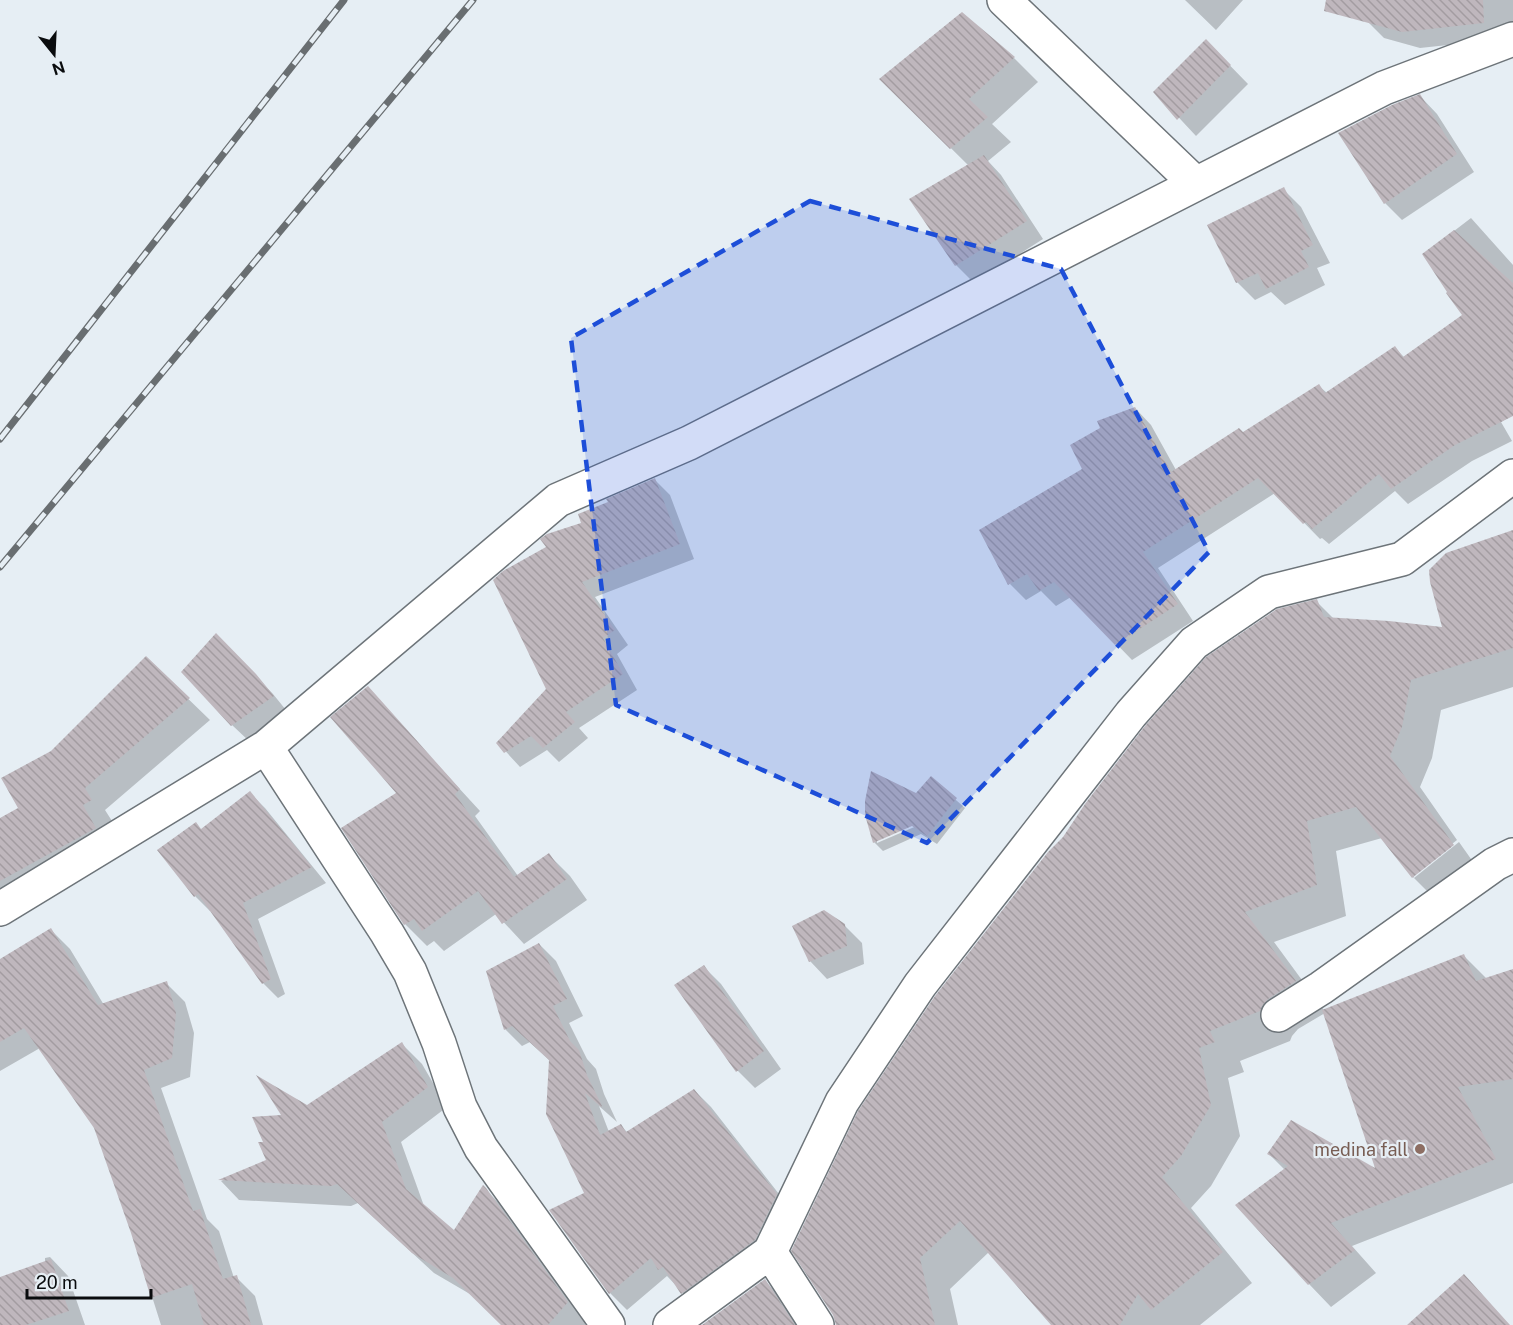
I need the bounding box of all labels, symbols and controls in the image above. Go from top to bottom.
north arrow [24,24,84,84]
text: N [50,57,67,79]
place label: medina fall [1314,1139,1408,1160]
marker: medina fall [1413,1142,1427,1156]
scale bar [27,1262,152,1300]
text: 20 m [36,1272,78,1293]

